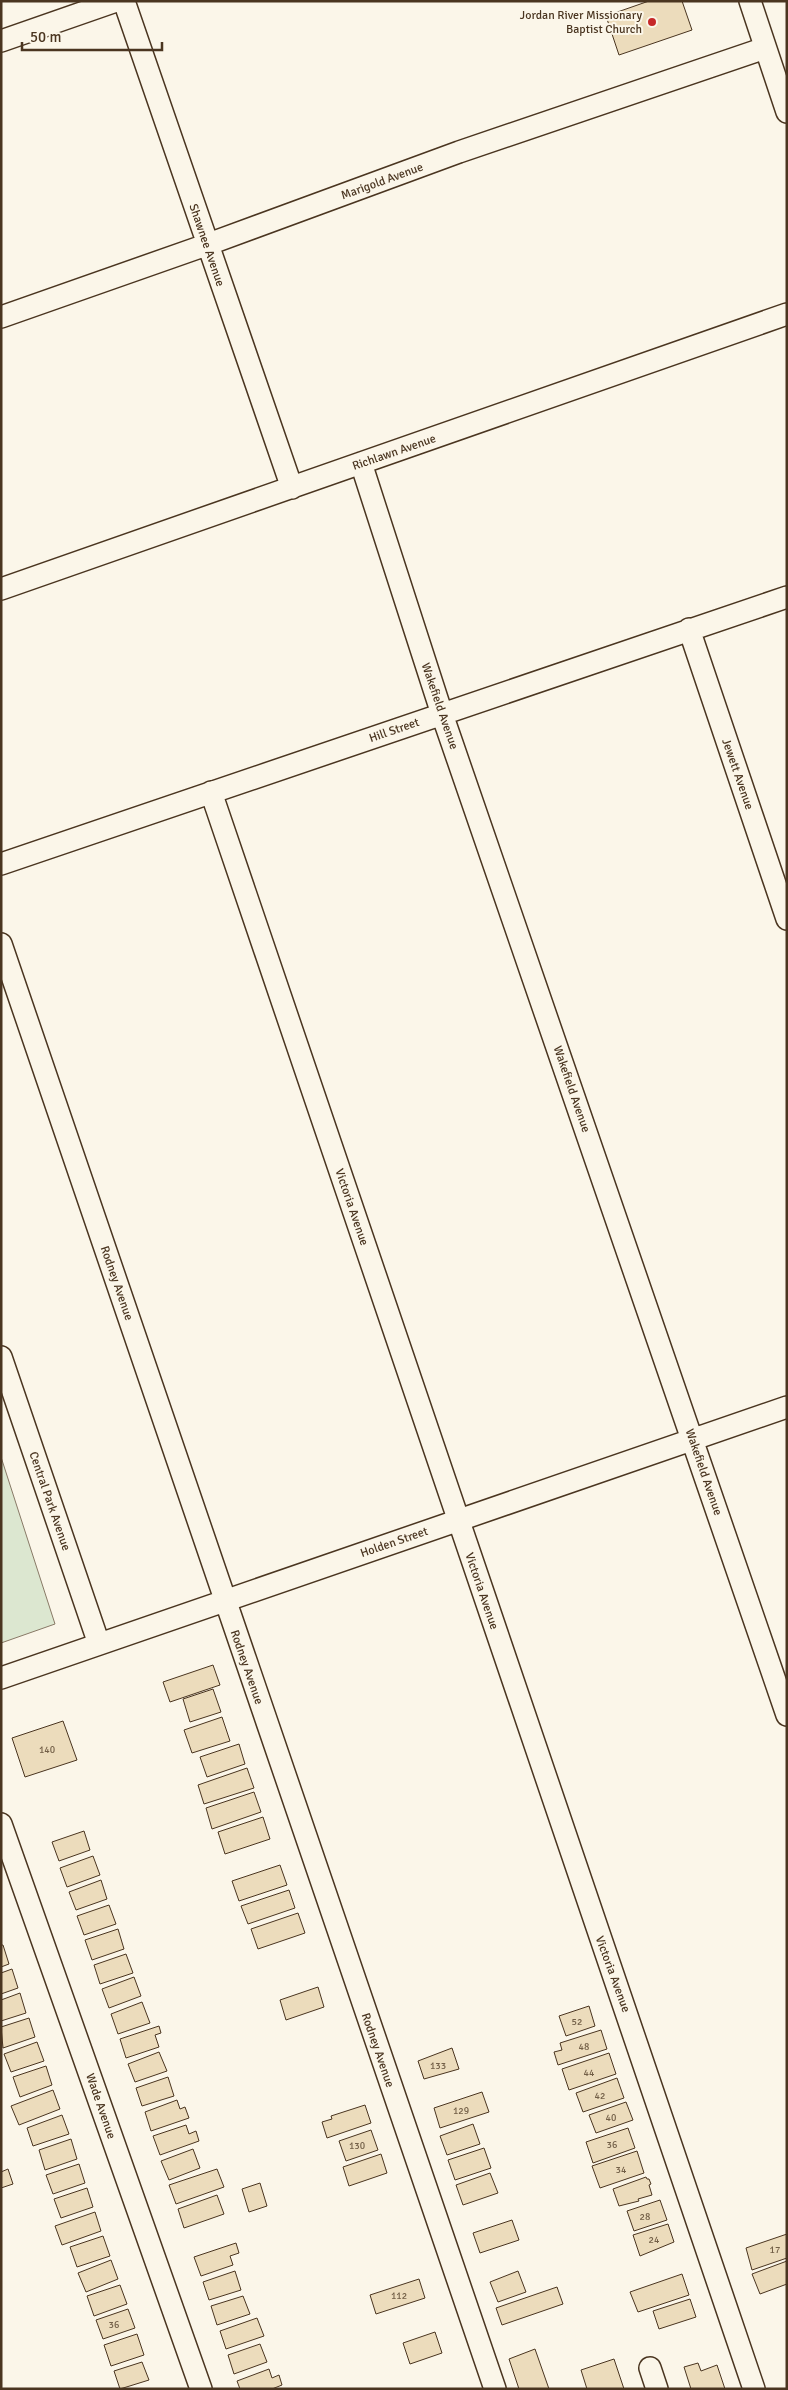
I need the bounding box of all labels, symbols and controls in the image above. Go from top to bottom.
place label: Jordan River Missionary Baptist Church [520,8,642,37]
marker: Jordan River Missionary Baptist Church [646,16,658,28]
scale bar [22,20,162,52]
text: 50 m [30,28,61,46]
street label: Marigold Avenue [339,160,425,203]
street label: Shawnee Avenue [185,202,228,289]
street label: Richlawn Avenue [350,431,438,474]
street label: Wakefield Avenue [418,661,461,751]
street label: Hill Street [367,715,421,746]
street label: Jewett Avenue [718,737,757,812]
street label: Wakefield Avenue [550,1044,593,1134]
street label: Victoria Avenue [331,1167,372,1248]
street label: Rodney Avenue [97,1244,136,1322]
street label: Wakefield Avenue [682,1427,725,1517]
street label: Central Park Avenue [26,1450,74,1553]
street label: Holden Street [358,1524,430,1561]
street label: Victoria Avenue [461,1551,502,1632]
street label: Rodney Avenue [227,1628,266,1706]
house number: 140 [39,1744,55,1756]
street label: Victoria Avenue [592,1934,633,2014]
street label: Rodney Avenue [358,2011,397,2089]
house number: 52 [572,2016,582,2028]
house number: 48 [579,2041,589,2053]
house number: 133 [430,2060,446,2072]
house number: 44 [584,2067,595,2079]
street label: Wade Avenue [82,2071,119,2141]
house number: 42 [595,2090,605,2102]
house number: 129 [453,2105,469,2117]
house number: 40 [606,2112,616,2124]
house number: 36 [607,2139,617,2151]
house number: 130 [349,2140,365,2152]
house number: 34 [616,2164,627,2176]
house number: 28 [640,2211,650,2223]
house number: 24 [649,2234,660,2246]
house number: 17 [770,2244,780,2256]
house number: 112 [391,2290,407,2302]
house number: 36 [109,2319,119,2331]

